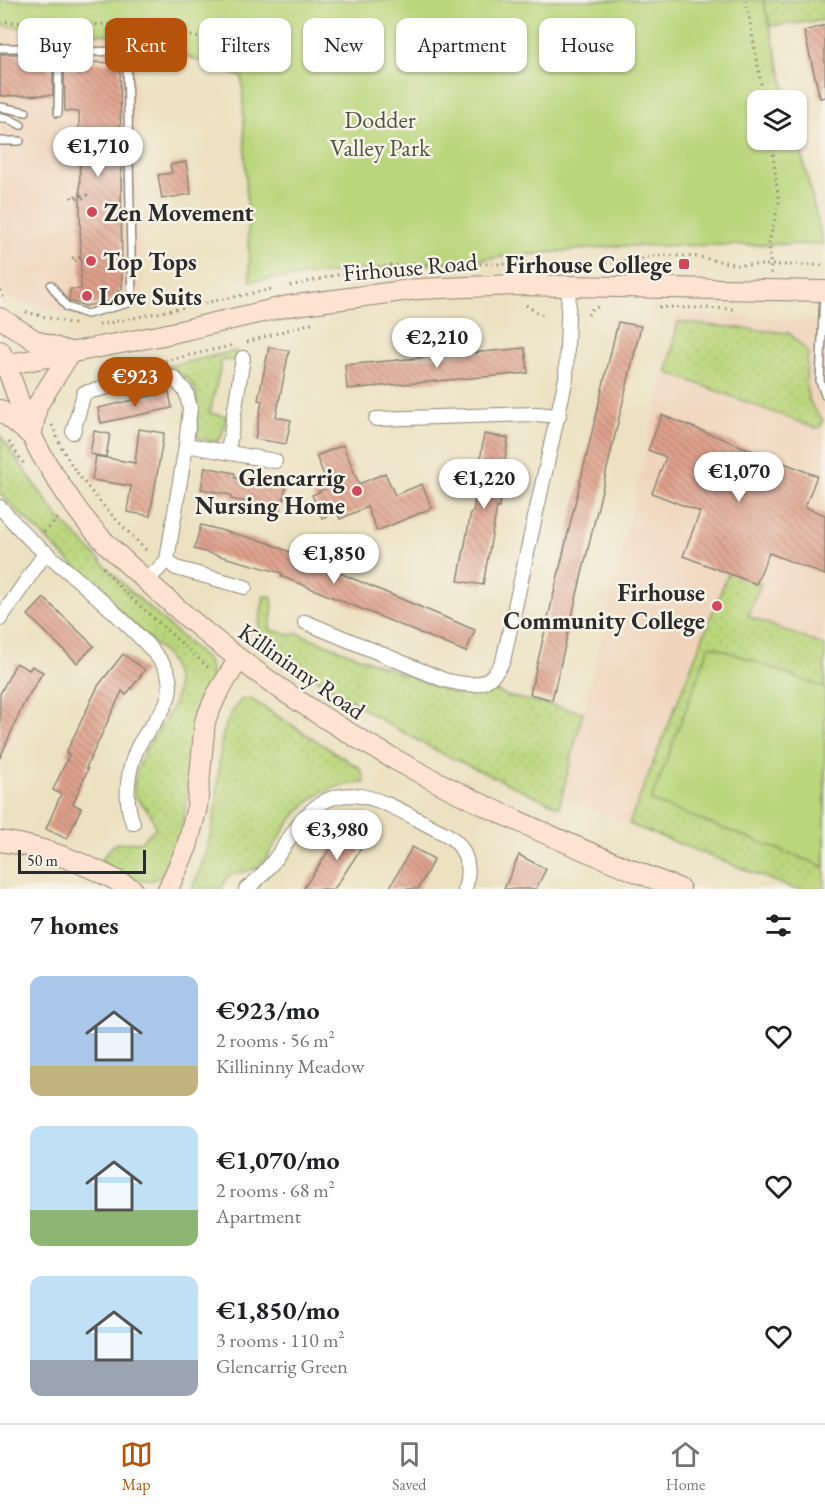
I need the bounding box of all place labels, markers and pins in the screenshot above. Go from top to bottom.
pin: €1,710 [49,127,147,178]
place label: Zen Movement [104,197,254,228]
marker: Zen Movement [85,205,99,219]
place label: Top Tops [103,246,197,277]
place label: Firhouse College [505,249,672,281]
marker: Top Tops [84,254,98,268]
marker: Firhouse College [677,257,691,271]
place label: Love Suits [99,281,202,312]
marker: Love Suits [80,289,94,303]
pin: €2,210 [388,318,486,369]
pin: €923 [99,357,171,408]
pin: €1,070 [690,452,788,503]
pin: €1,220 [435,459,533,510]
place label: Glencarrig Nursing Home [195,462,346,522]
marker: Glencarrig Nursing Home [350,484,364,498]
pin: €1,850 [285,534,383,585]
place label: Firhouse Community College [503,577,705,637]
marker: Firhouse Community College [710,599,724,613]
pin: €3,980 [288,810,386,861]

